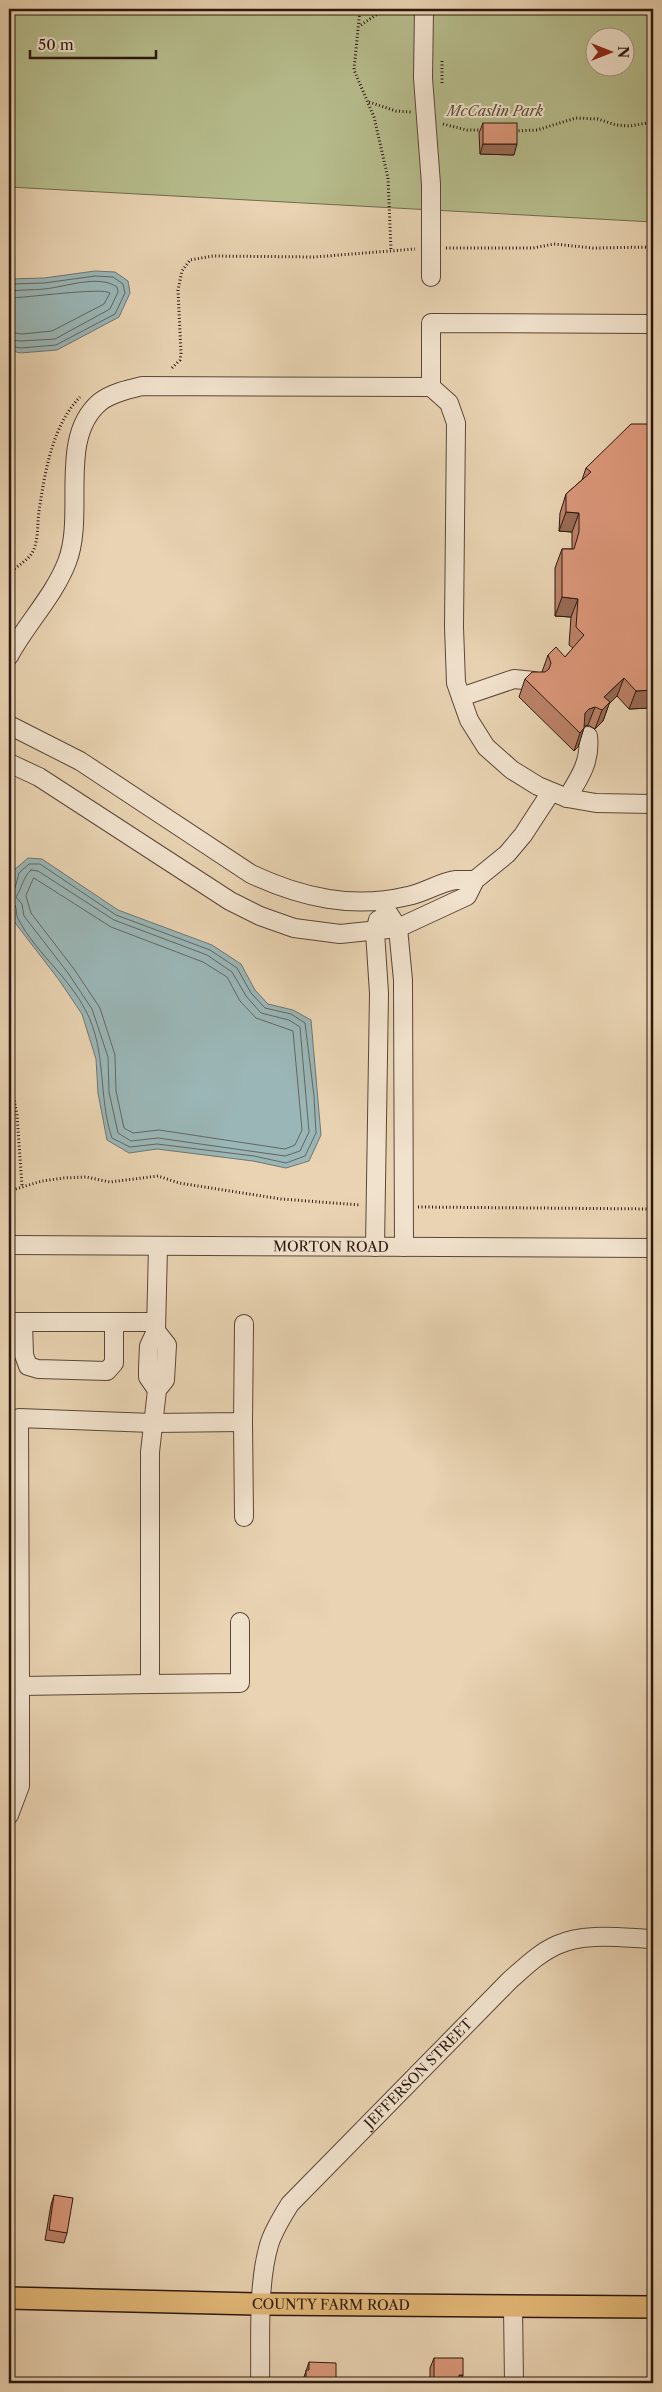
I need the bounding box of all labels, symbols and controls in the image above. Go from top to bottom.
scale bar [30,28,156,60]
north arrow [584,28,634,78]
text: 50 m [38,35,74,54]
text: N [614,46,632,58]
park label: McCaslin Park [445,102,544,120]
street label: MORTON ROAD [273,1237,389,1256]
street label: JEFFERSON STREET [359,2014,477,2134]
street label: COUNTY FARM ROAD [252,2295,410,2314]

